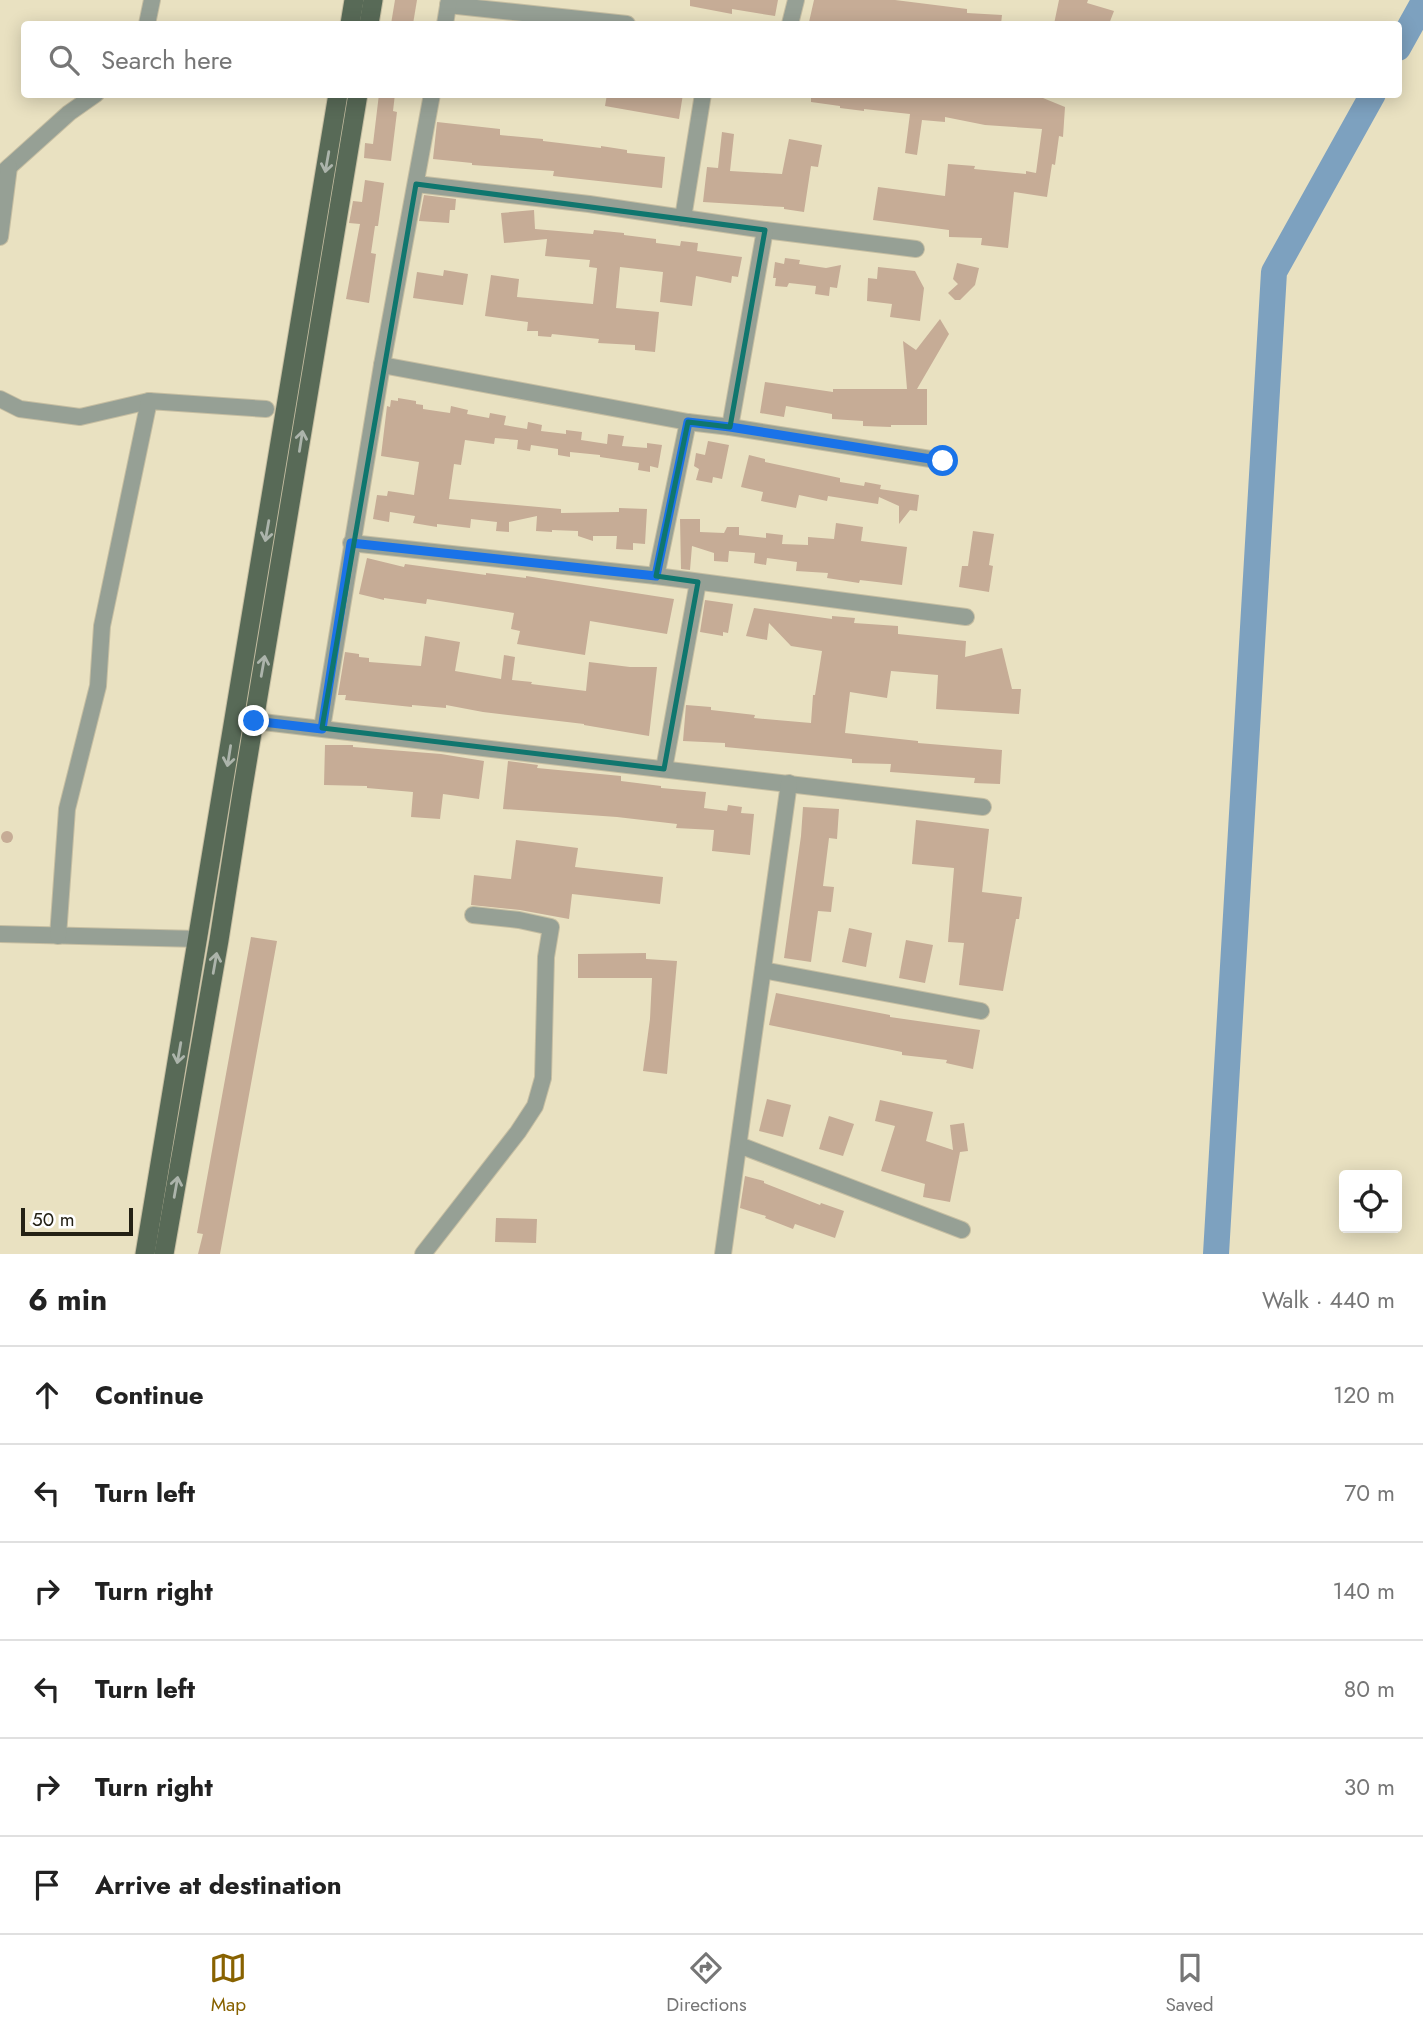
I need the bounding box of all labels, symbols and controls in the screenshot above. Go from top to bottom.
search box [21,21,1402,98]
icon: search [45,41,83,79]
text: Search here [101,41,233,79]
one-way arrow [320,150,333,173]
one-way arrow [295,430,308,453]
route start [927,445,958,476]
one-way arrow [260,519,273,542]
one-way arrow [257,655,271,678]
route end [238,705,269,736]
one-way arrow [222,744,235,767]
one-way arrow [209,952,222,975]
one-way arrow [172,1041,185,1064]
map controls [1339,1170,1402,1233]
button: locate [1339,1170,1402,1233]
one-way arrow [170,1176,183,1199]
scale bar [21,1205,133,1237]
text: 50 m [32,1206,75,1233]
text: 6 min [28,1278,107,1321]
text: Walk · 440 m [1262,1283,1395,1317]
icon: ahead [28,1376,66,1414]
text: Continue [95,1376,204,1414]
text: 120 m [1333,1378,1395,1412]
icon: left [28,1474,66,1512]
text: Turn left [95,1474,195,1512]
text: 70 m [1344,1476,1395,1510]
icon: right [28,1572,66,1610]
text: Turn right [95,1572,213,1610]
text: 140 m [1333,1574,1395,1608]
icon: left [28,1670,66,1708]
text: Turn left [95,1670,195,1708]
text: 80 m [1344,1672,1395,1706]
icon: right [28,1768,66,1806]
text: Turn right [95,1768,213,1806]
text: 30 m [1344,1770,1395,1804]
icon: arrive [28,1866,66,1904]
text: Arrive at destination [95,1866,342,1904]
tab: Map [209,1949,247,2018]
tab: Directions [666,1949,747,2018]
tab: Saved [1165,1949,1214,2018]

